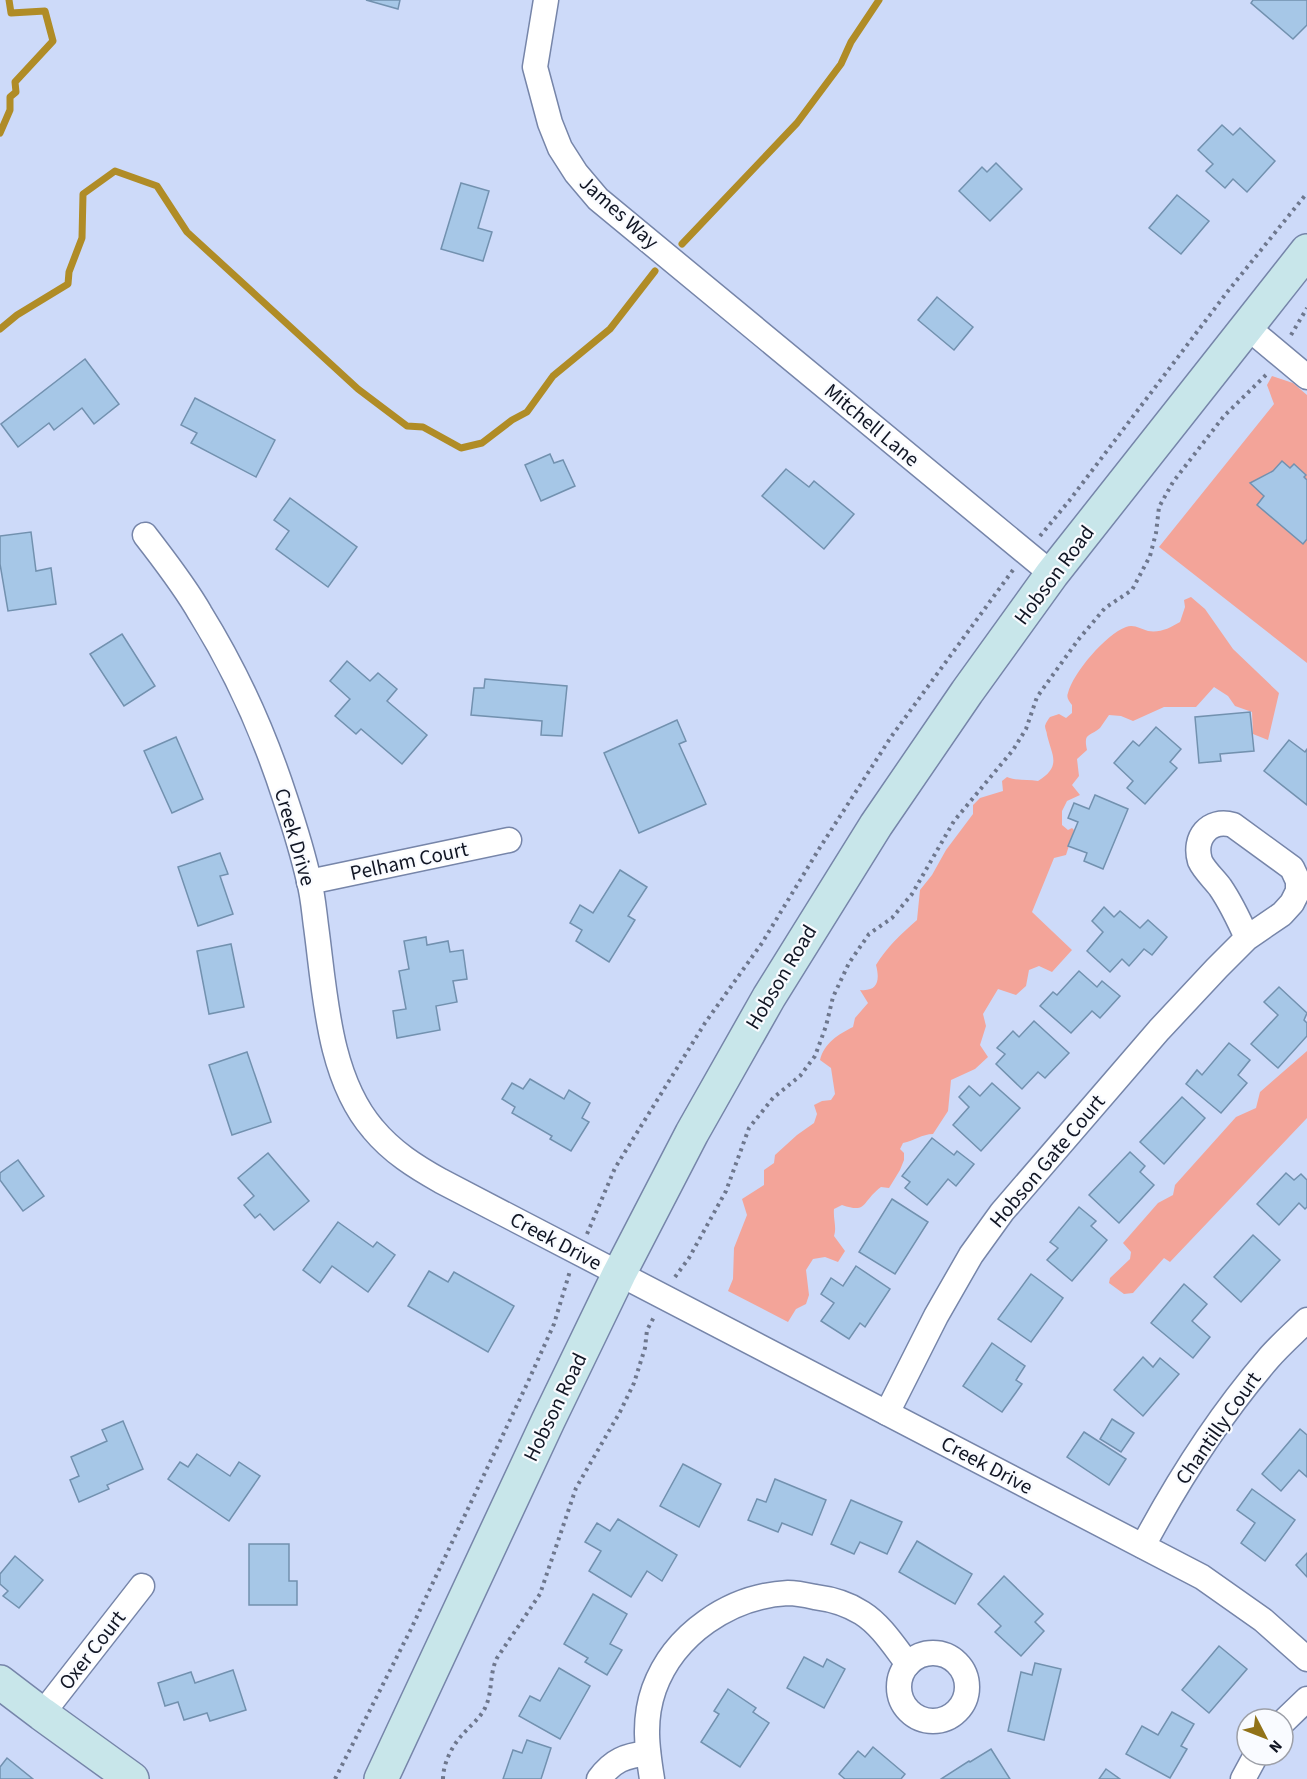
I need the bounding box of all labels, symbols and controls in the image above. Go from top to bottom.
street label: James Way [573,168,666,256]
street label: Mitchell Lane [818,376,926,474]
street label: Hobson Road [1007,519,1101,631]
street label: Creek Drive [267,785,323,889]
street label: Pelham Court [347,834,471,888]
street label: Hobson Road [738,919,824,1035]
street label: Hobson Gate Court [982,1088,1112,1234]
street label: Creek Drive [505,1204,607,1278]
street label: Hobson Road [516,1348,594,1466]
street label: Chantilly Court [1168,1365,1268,1491]
street label: Creek Drive [936,1428,1038,1502]
street label: Oxer Court [51,1604,133,1696]
north arrow [1235,1707,1295,1767]
text: N [1264,1735,1287,1758]

